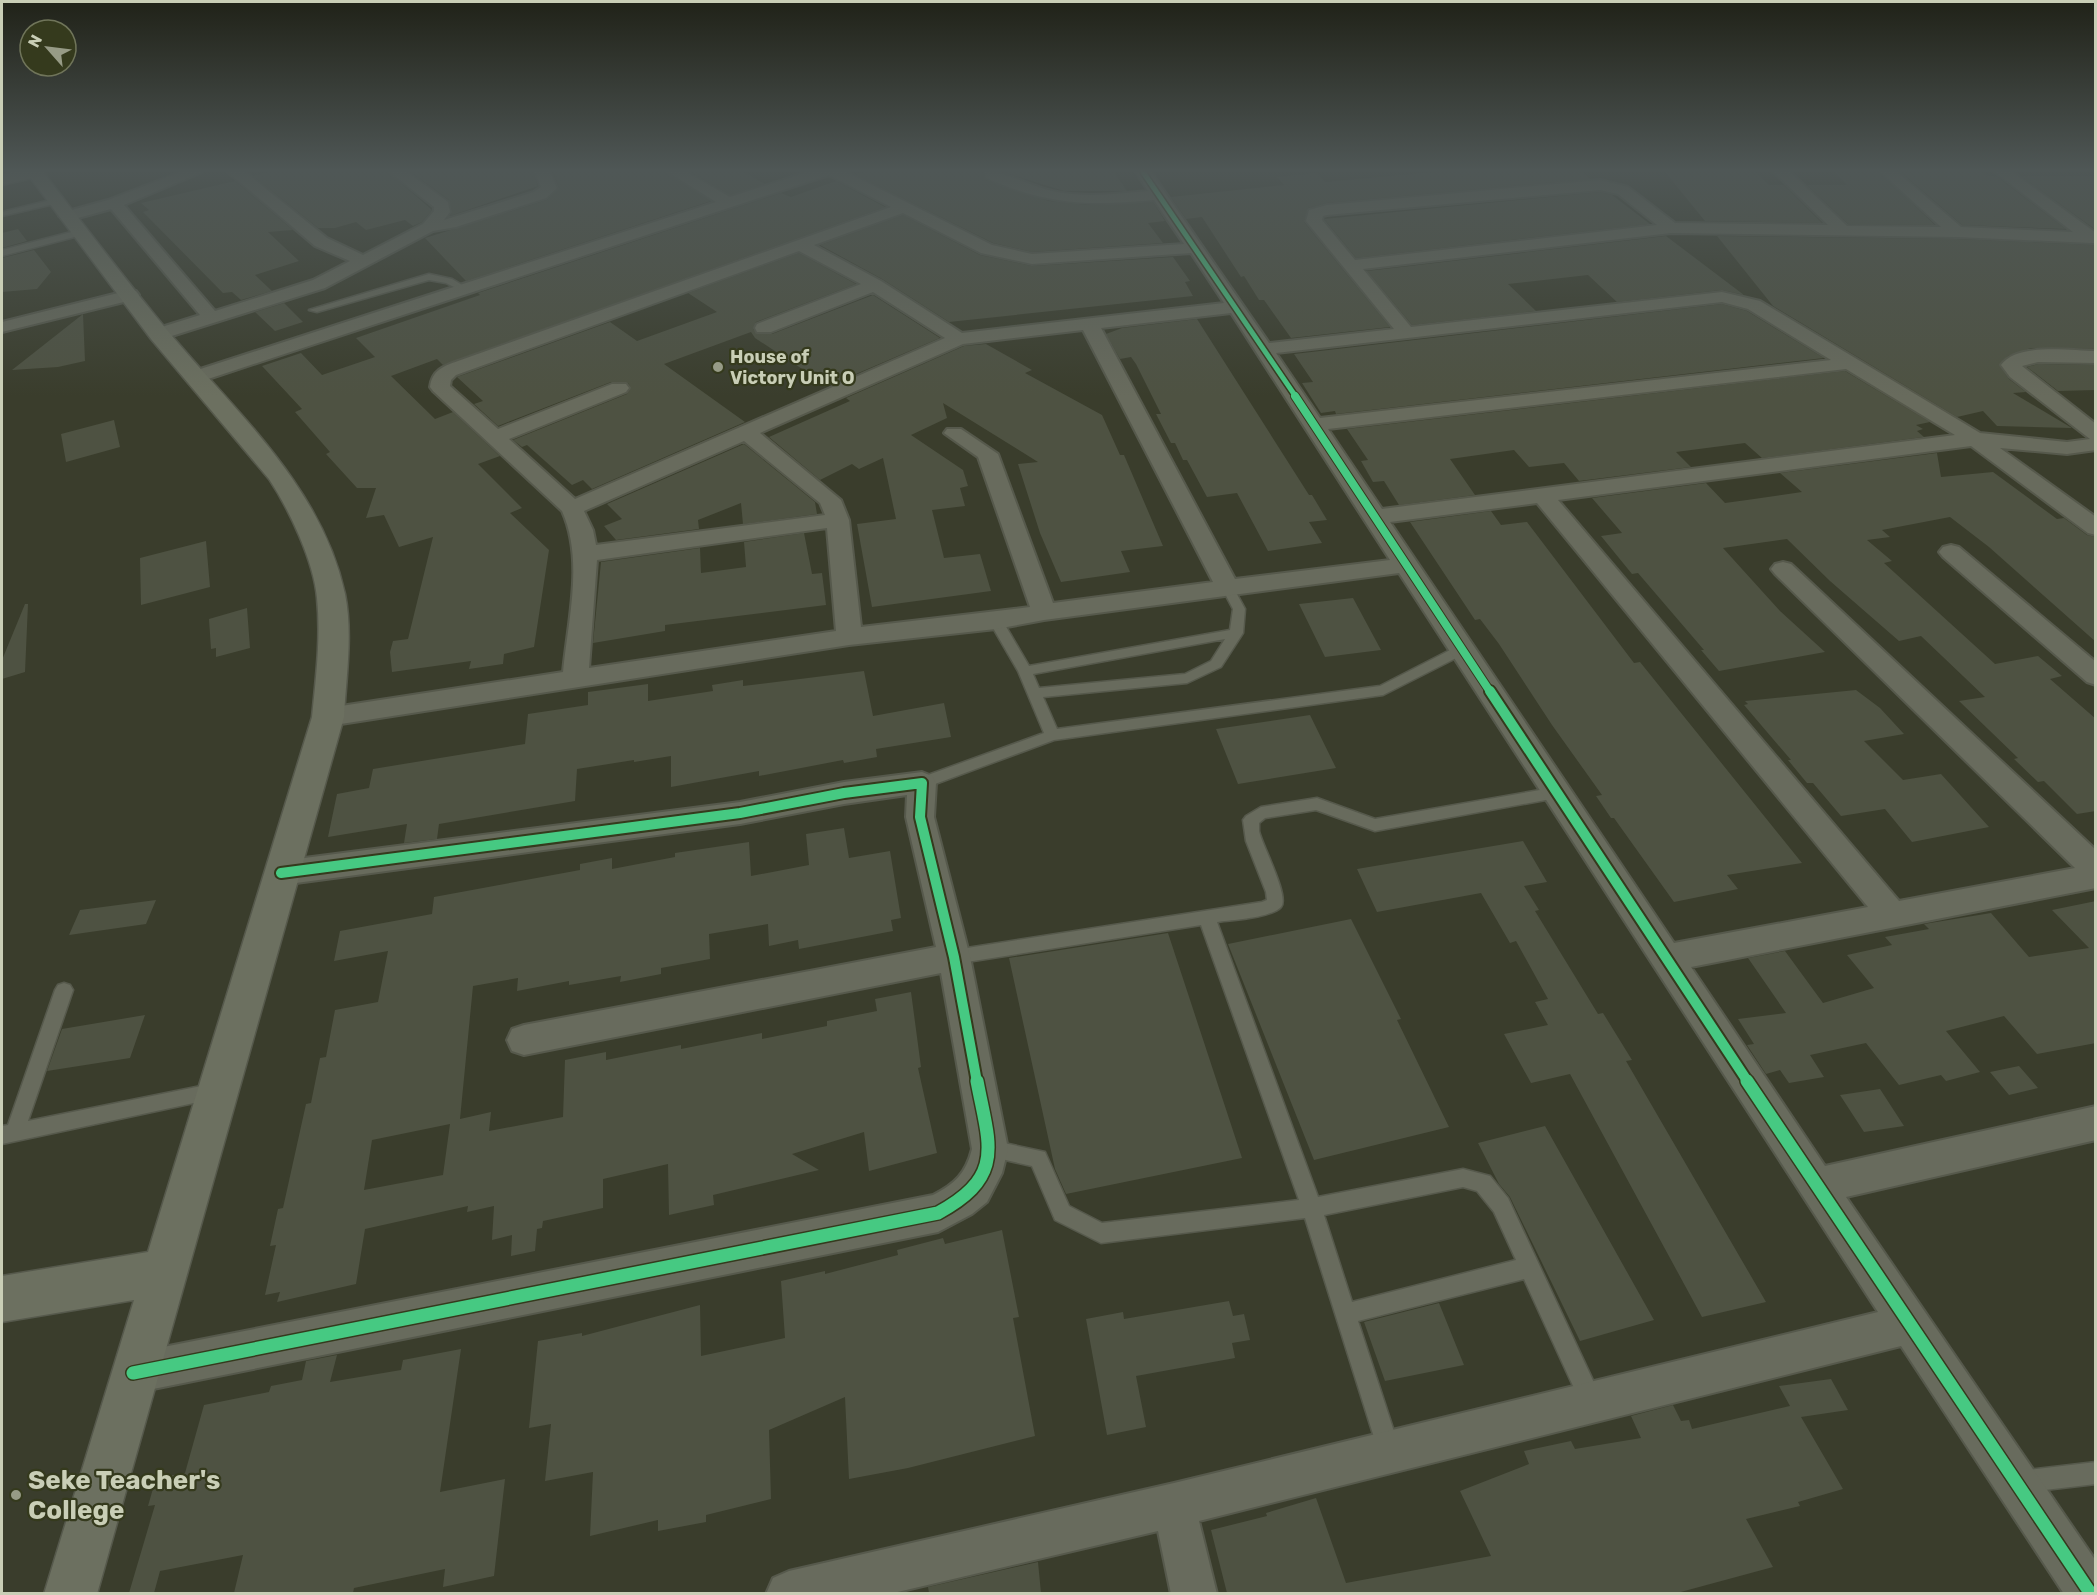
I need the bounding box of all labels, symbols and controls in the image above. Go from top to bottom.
north arrow [18,18,78,78]
text: N [24,32,46,51]
place label: House of Victory Unit O [730,346,855,389]
marker: House of Victory Unit O [711,360,725,374]
place label: Seke Teacher's College [28,1465,220,1526]
marker: Seke Teacher's College [9,1488,23,1502]

